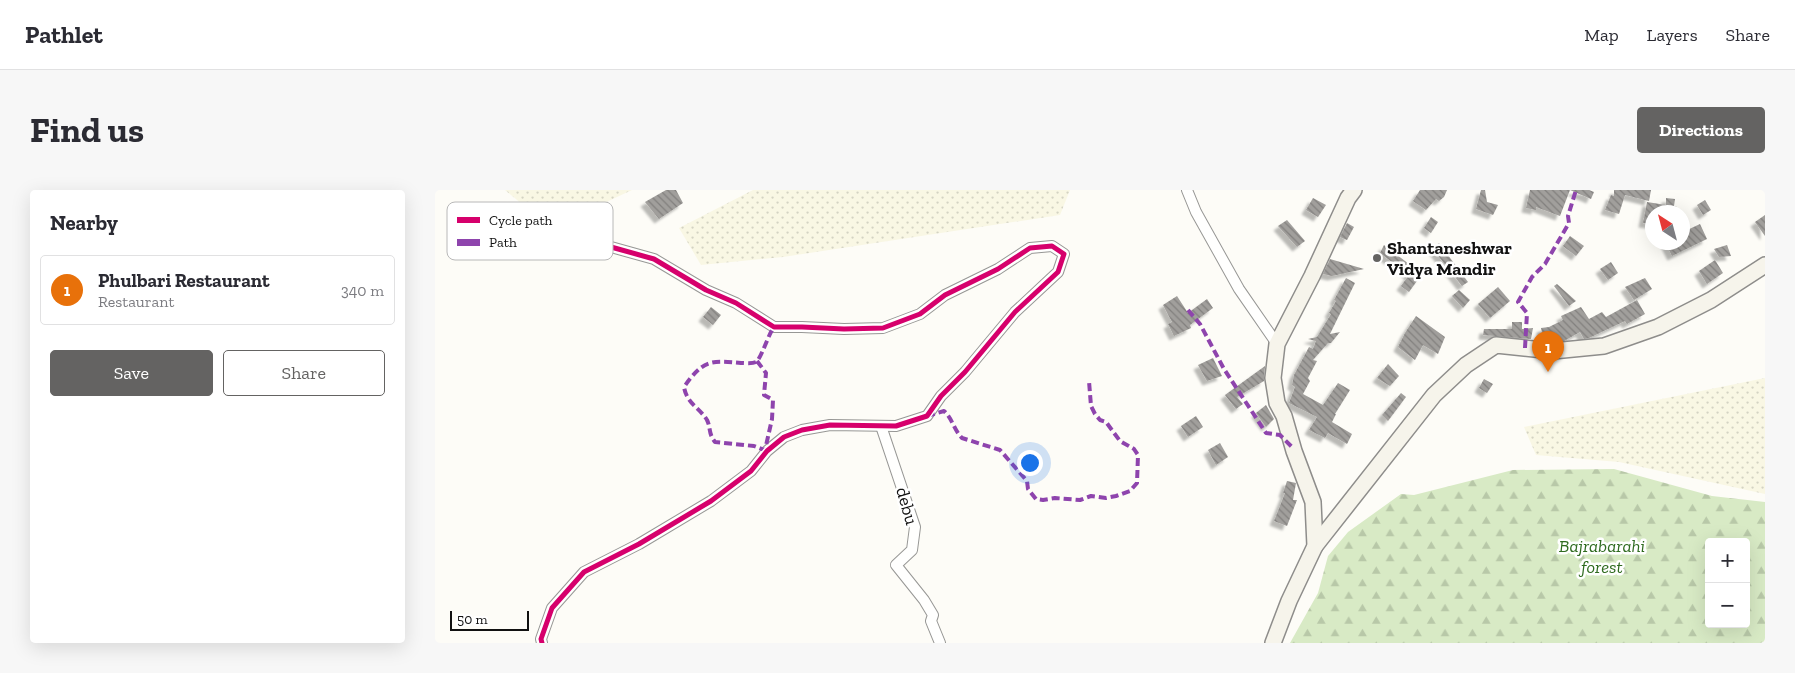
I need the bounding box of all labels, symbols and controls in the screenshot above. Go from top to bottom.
text: Pathlet [25,20,103,49]
text: Map [1584,24,1619,46]
text: Layers [1647,24,1698,46]
text: Share [1726,24,1770,46]
button: Directions [1637,107,1765,153]
text: Find us [30,109,144,151]
legend [447,202,613,260]
north arrow [1645,205,1690,250]
text: Nearby [50,210,118,235]
text: Cycle path [489,212,553,229]
text: Path [489,234,517,251]
place label: Shantaneshwar Vidya Mandir [1387,237,1512,280]
marker: Shantaneshwar Vidya Mandir [1371,252,1383,264]
text: Phulbari Restaurant [98,269,270,292]
text: 1 [64,281,70,300]
text: 340 m [341,281,384,300]
text: Restaurant [98,292,174,311]
pin: 1 [1532,331,1564,372]
button: Save [50,350,213,396]
button: Share [223,350,385,396]
your location [1017,450,1043,476]
street label: debu [891,485,923,527]
park label: Bajrabarahi forest [1559,535,1645,578]
map controls [1705,538,1750,628]
button: + [1705,538,1750,583]
button: − [1705,583,1750,628]
scale bar [450,608,529,631]
text: 50 m [457,611,488,628]

